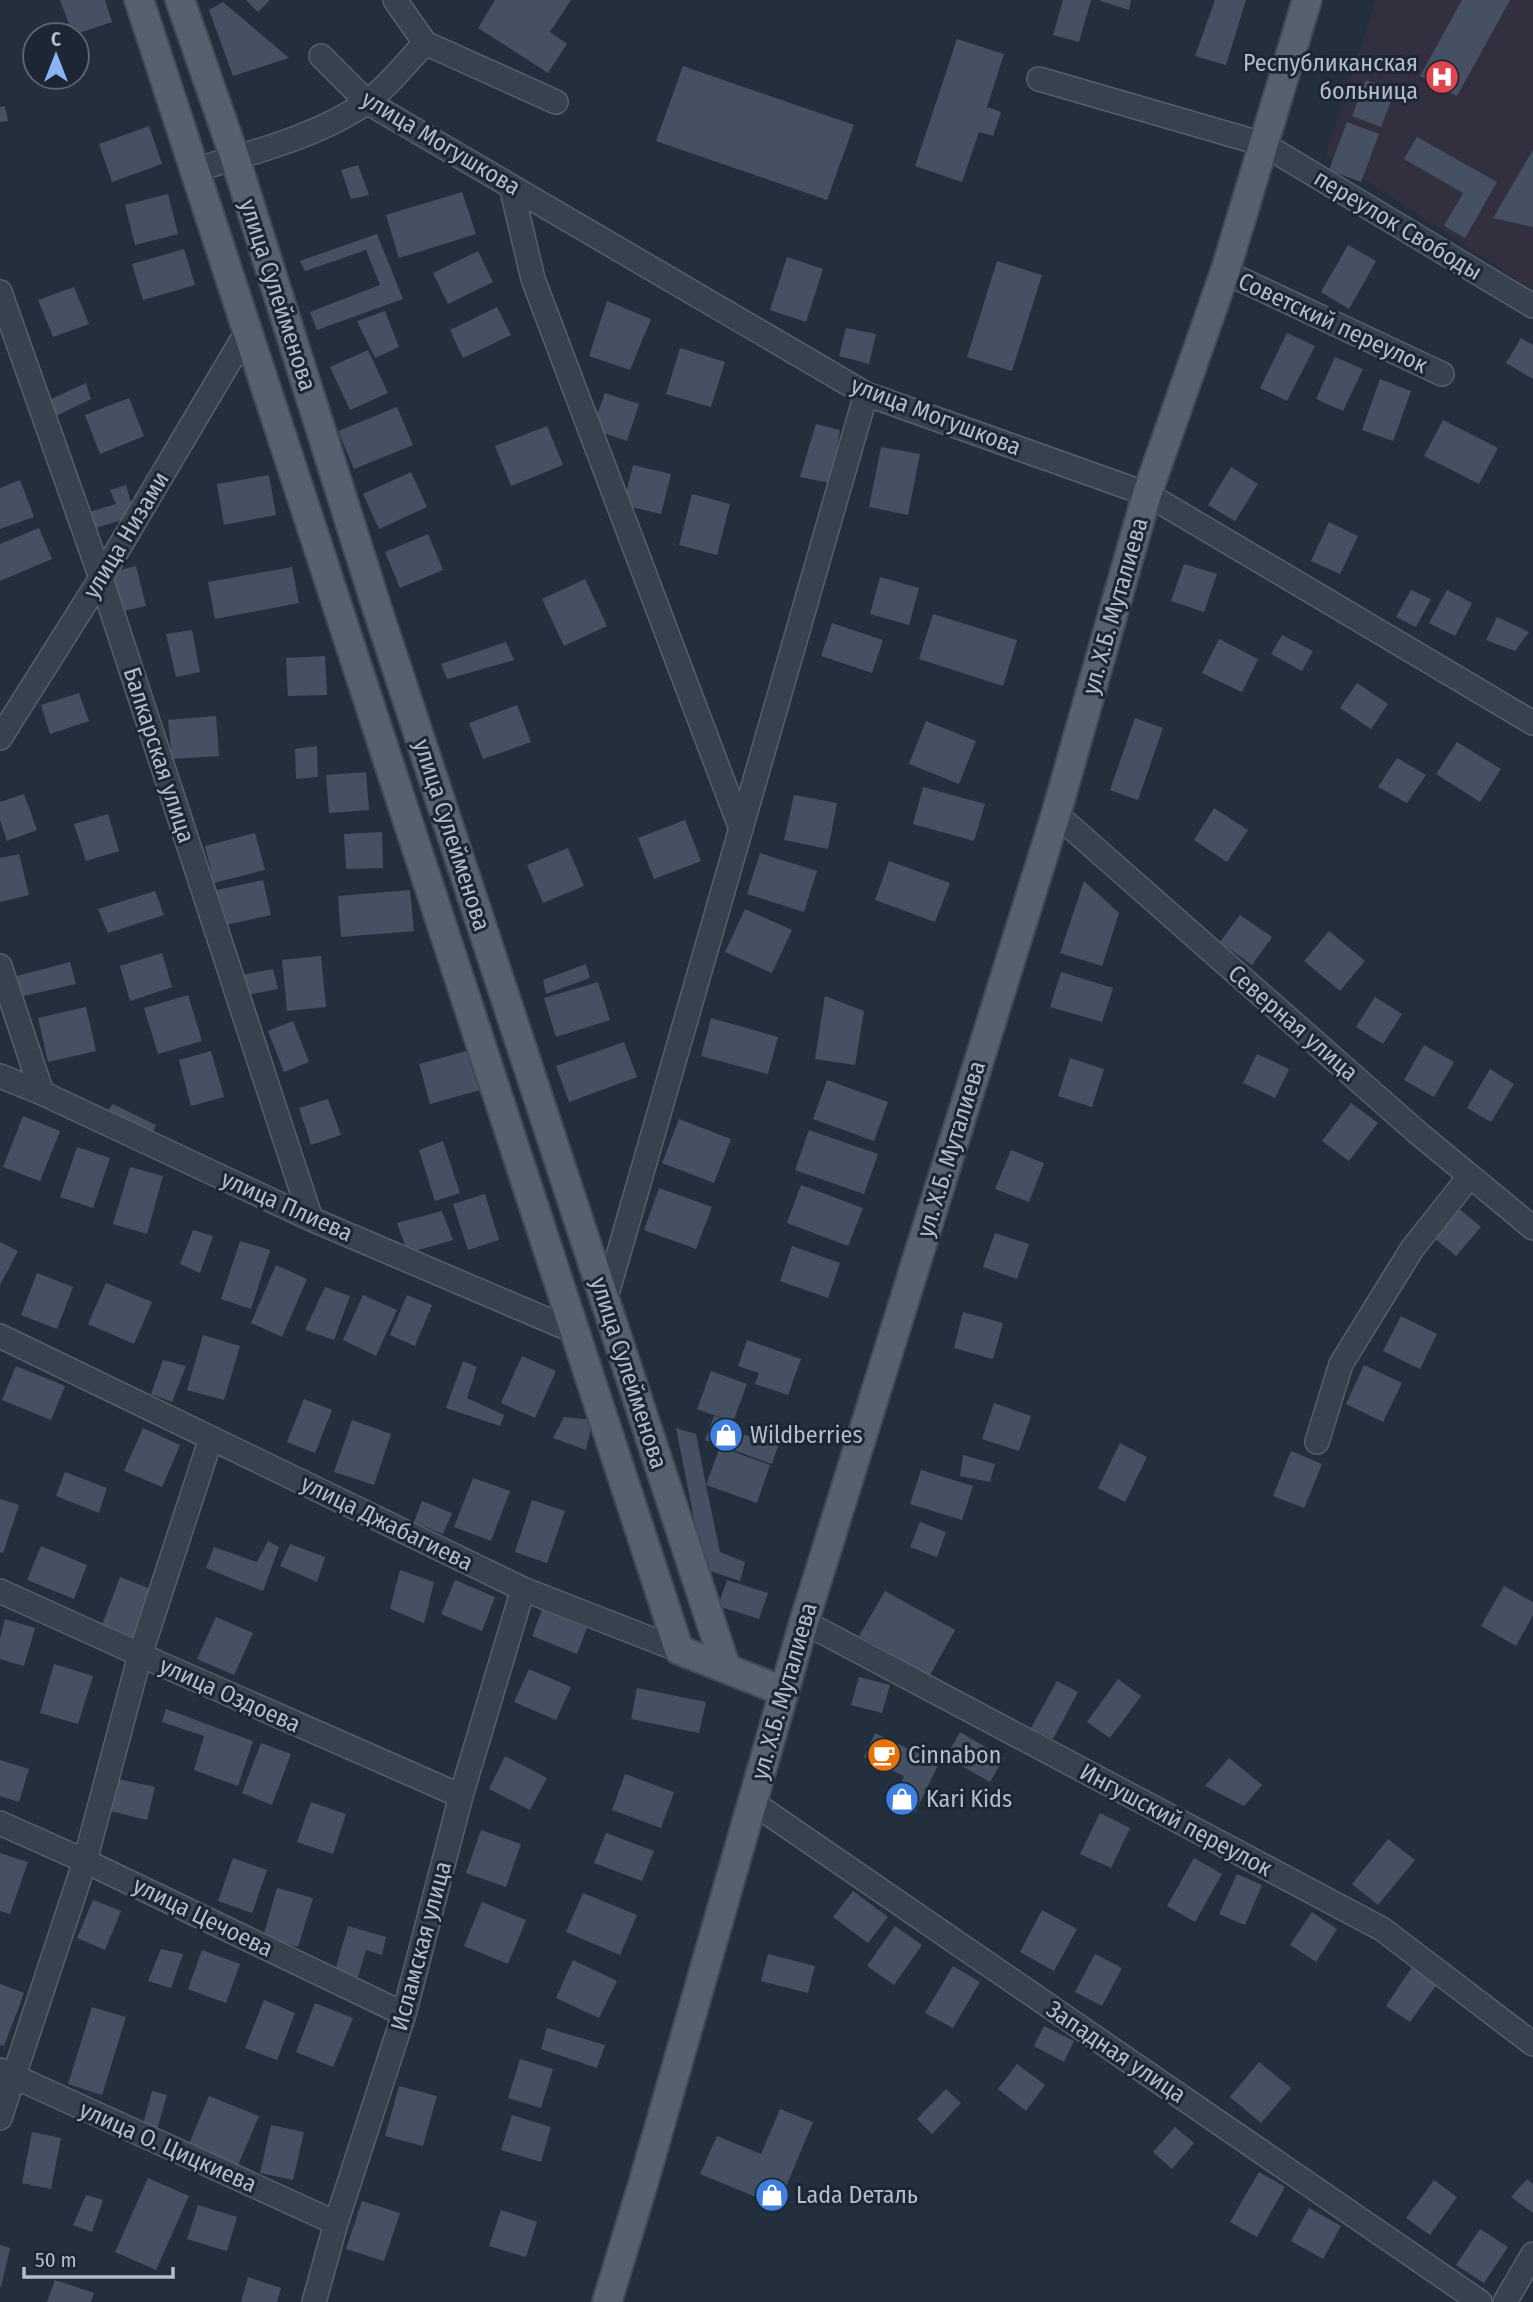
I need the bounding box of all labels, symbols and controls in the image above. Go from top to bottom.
north arrow [21,21,91,91]
text: С [51,28,61,51]
place label: Республиканская больница [1243,49,1418,105]
hospital icon: Республиканская больница [1423,58,1461,96]
street label: улица Могушкова [357,85,525,201]
street label: переулок Свободы [1309,164,1487,286]
street label: улица Сулейменова [234,196,322,394]
street label: Советский переулок [1234,267,1433,379]
street label: улица Могушкова [847,371,1025,461]
street label: улица Низами [77,467,175,603]
street label: ул. Х.Б. Муталиева [1076,514,1154,698]
street label: Балкарская улица [117,664,201,846]
street label: улица Сулейменова [408,736,496,934]
street label: Северная улица [1223,959,1363,1087]
street label: ул. Х.Б. Муталиева [911,1058,991,1240]
street label: улица Плиева [217,1165,357,1247]
street label: улица Сулейменова [585,1274,673,1472]
shop icon: Wildberries [707,1416,745,1454]
place label: Wildberries [750,1421,863,1449]
street label: улица Джабагиева [297,1469,477,1577]
street label: ул. Х.Б. Муталиева [745,1599,823,1783]
street label: улица Оздоева [155,1651,305,1739]
cafe icon: Cinnabon [865,1736,903,1774]
place label: Cinnabon [908,1741,1001,1769]
street label: Ингушский переулок [1075,1758,1277,1883]
shop icon: Kari Kids [883,1780,921,1818]
place label: Kari Kids [926,1785,1012,1813]
street label: Исламская улица [385,1858,457,2034]
street label: улица Цечоева [129,1871,277,1963]
street label: Западная улица [1041,1995,1191,2109]
street label: улица О. Цицкиева [75,2095,261,2199]
shop icon: Lada Dеталь [753,2176,791,2214]
place label: Lada Dеталь [796,2181,918,2209]
scale bar [24,2236,173,2280]
text: 50 m [35,2247,77,2273]

